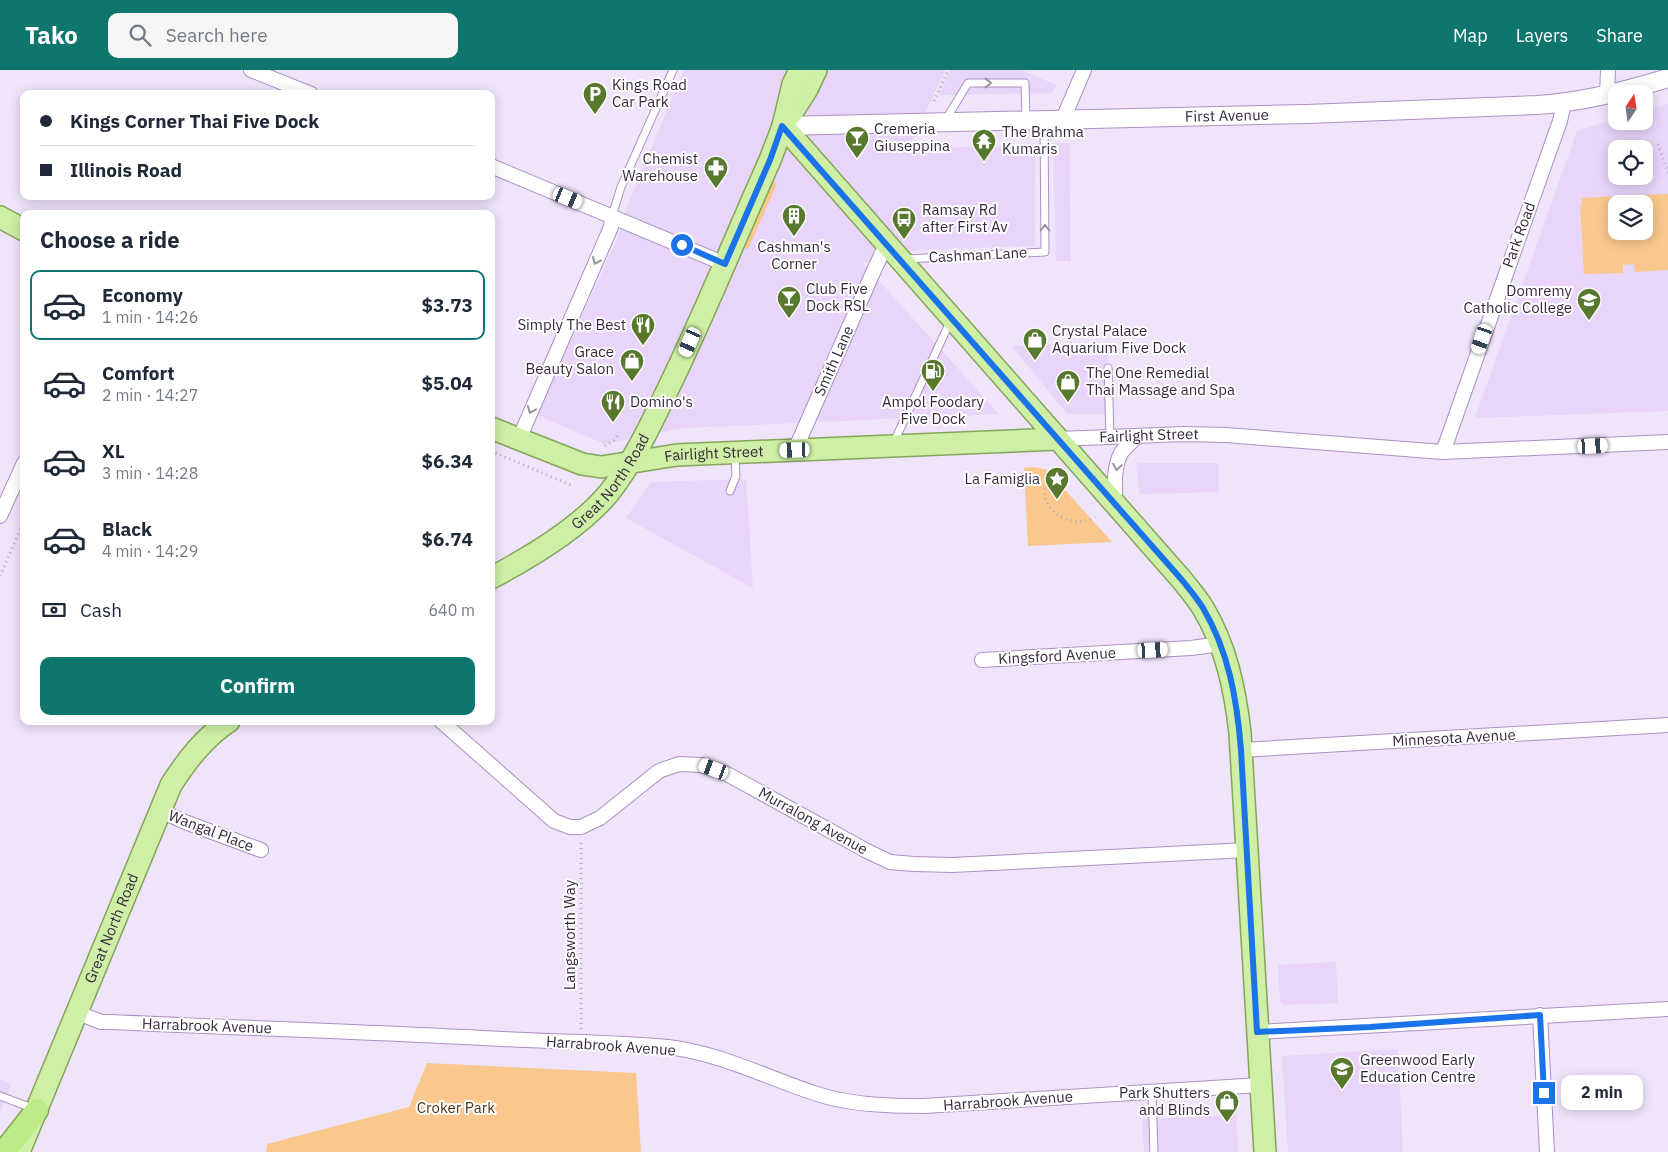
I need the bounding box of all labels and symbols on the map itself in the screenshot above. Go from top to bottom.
place label: Kings Road Car Park [612,75,687,111]
one-way arrow [985,78,993,88]
parking icon: Kings Road Car Park [582,81,608,115]
north arrow [1608,85,1652,130]
street label: First Avenue [1185,105,1269,126]
place label: Cremeria Giuseppina [874,119,950,155]
place label: The Brahma Kumaris [1002,122,1084,158]
bar icon: Cremeria Giuseppina [844,125,870,159]
temple icon: The Brahma Kumaris [971,128,997,162]
place label: Chemist Warehouse [622,149,698,185]
pharmacy icon: Chemist Warehouse [703,155,729,189]
car [551,185,584,211]
street label: Park Road [1498,199,1539,270]
place label: Ramsay Rd after First Av [922,200,1008,236]
building icon: Cashman's Corner [781,203,807,237]
bus stop icon: Ramsay Rd after First Av [891,206,917,240]
one-way arrow [1040,224,1050,232]
route start [671,234,693,256]
place label: Cashman's Corner [757,237,831,273]
street label: Cashman Lane [928,242,1028,267]
one-way arrow [592,256,603,265]
place label: Club Five Dock RSL [806,279,870,315]
place label: Domremy Catholic College [1463,281,1573,317]
bar icon: Club Five Dock RSL [776,285,802,319]
school or university icon: Domremy Catholic College [1576,287,1602,321]
restaurant icon: Simply The Best [630,312,656,346]
place label: Simply The Best [517,315,626,334]
place label: Crystal Palace Aquarium Five Dock [1052,321,1186,357]
car [1470,322,1493,356]
street label: Smith Lane [810,323,858,399]
car [677,325,702,359]
shop icon: Crystal Palace Aquarium Five Dock [1022,327,1048,361]
place label: Grace Beauty Salon [525,342,614,378]
shop icon: Grace Beauty Salon [619,348,645,382]
fuel station icon: Ampol Foodary Five Dock [920,358,946,392]
place label: The One Remedial Thai Massage and Spa [1086,363,1235,399]
shop icon: The One Remedial Thai Massage and Spa [1055,369,1081,403]
restaurant icon: Domino's [600,389,626,423]
place label: Domino's [630,392,693,411]
place label: Ampol Foodary Five Dock [882,392,985,428]
one-way arrow [526,405,537,414]
street label: Fairlight Street [1099,424,1199,446]
street label: Great North Road [567,430,653,533]
car [1577,438,1608,454]
street label: Fairlight Street [663,441,764,466]
car [779,442,810,458]
one-way arrow [1113,462,1123,471]
place icon: La Famiglia [1044,466,1070,500]
place label: La Famiglia [965,469,1040,488]
car [1137,642,1168,658]
street label: Kingsford Avenue [998,643,1116,668]
street label: Minnesota Avenue [1392,725,1516,750]
car [697,757,730,781]
street label: Murralong Avenue [755,783,871,858]
street label: Wangal Place [166,806,257,856]
street label: Great North Road [80,870,142,986]
street label: Langsworth Way [560,879,579,990]
street label: Harrabrook Avenue [142,1014,272,1037]
street label: Harrabrook Avenue [546,1031,677,1060]
place label: Greenwood Early Education Centre [1360,1050,1476,1086]
school or university icon: Greenwood Early Education Centre [1329,1056,1355,1090]
callout: 2 min [1562,1076,1644,1110]
route end [1533,1082,1555,1104]
place label: Park Shutters and Blinds [1119,1083,1210,1119]
street label: Harrabrook Avenue [942,1086,1073,1115]
shop icon: Park Shutters and Blinds [1214,1089,1240,1123]
park label: Croker Park [417,1098,495,1117]

